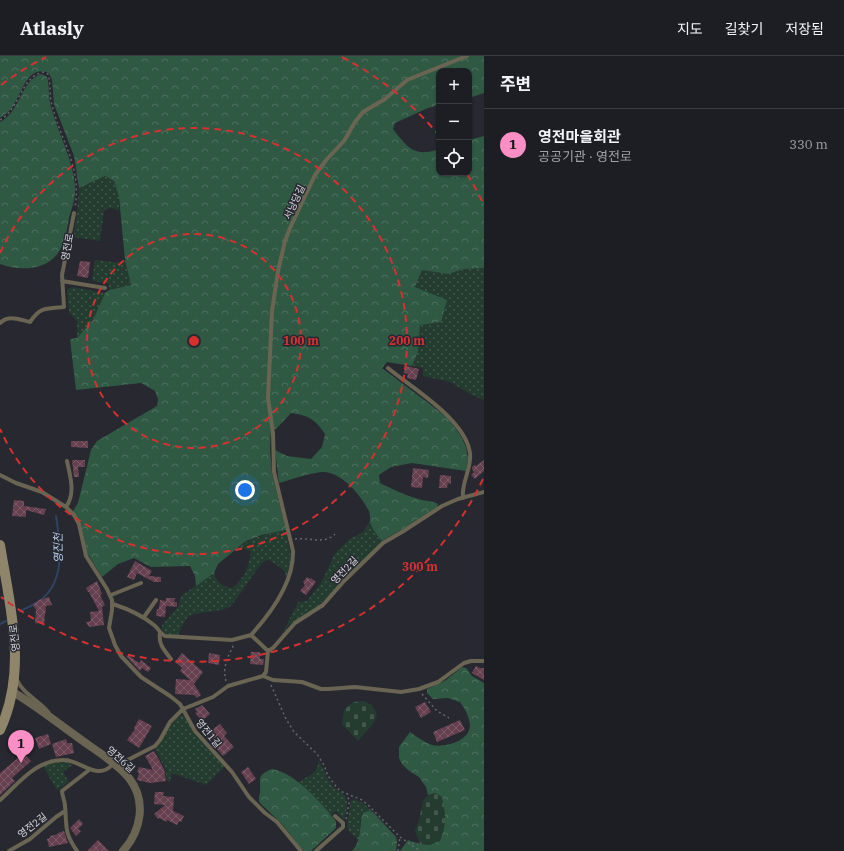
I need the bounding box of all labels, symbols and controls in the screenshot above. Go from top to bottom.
text: Atlasly [20,16,84,40]
text: 지도 [677,20,703,38]
text: 길찾기 [725,20,763,38]
text: 저장됨 [785,20,824,38]
map controls [436,68,472,176]
button: + [436,68,472,104]
text: 주변 [500,73,531,95]
button: − [436,104,472,140]
text: 영전마을회관 [538,127,621,146]
text: 1 [509,136,517,153]
text: 330 m [789,136,828,153]
button: locate [436,140,472,176]
text: 공공기관 · 영전로 [538,148,632,165]
street label: 서낭당길 [281,183,308,222]
street label: 영전로 [58,232,77,262]
text: 100 m [283,333,319,348]
text: 200 m [389,333,425,348]
centre of rings [187,334,201,348]
your location [235,480,255,500]
water label: 영진천 [51,531,65,563]
street label: 영전2길 [328,554,361,587]
text: 300 m [402,559,438,574]
street label: 영전로 [7,624,22,652]
street label: 영전1길 [193,716,224,750]
pin: 1 [8,730,34,763]
street label: 영전6길 [104,743,138,775]
street label: 영전2길 [15,810,50,841]

